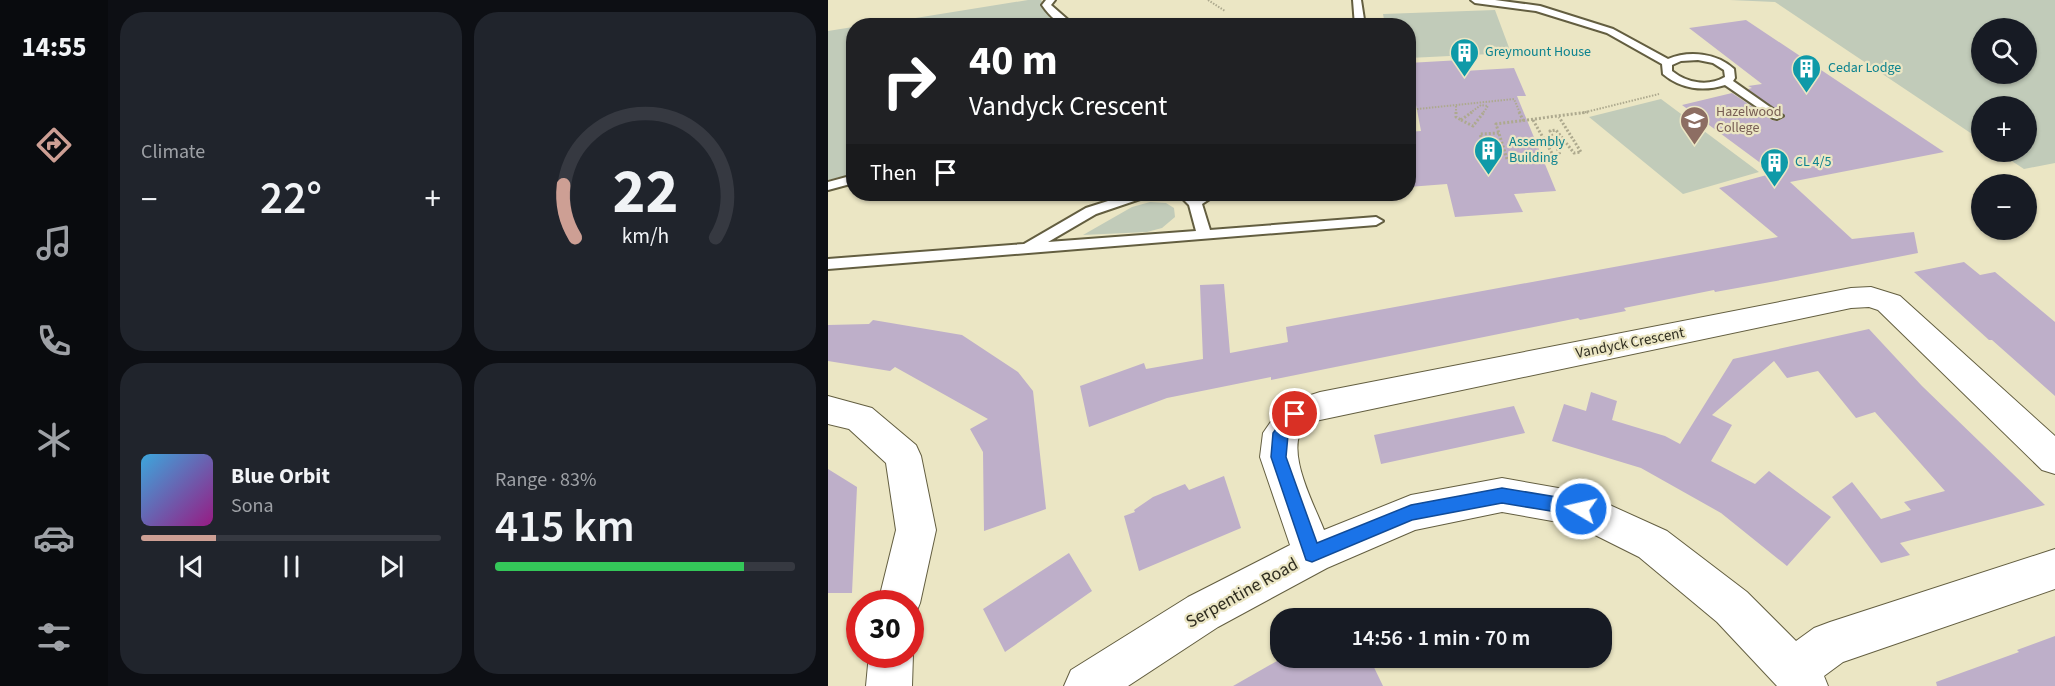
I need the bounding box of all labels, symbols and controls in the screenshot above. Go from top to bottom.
map controls [1971,18,2037,240]
button: search [1971,18,2037,84]
text: 14:55 [21,28,87,67]
text: 40 m [969,31,1058,91]
building icon: Greymount House [1448,36,1480,78]
icon: right [870,42,948,120]
place label: Greymount House [1485,42,1591,62]
building icon: Cedar Lodge [1791,52,1823,94]
place label: Cedar Lodge [1828,58,1901,78]
text: Vandyck Crescent [969,87,1168,126]
button: + [1971,96,2037,162]
place label: Hazelwood College [1716,102,1781,138]
school or university icon: Hazelwood College [1679,104,1711,146]
icon: directions [33,124,75,166]
place label: Assembly Building [1509,132,1566,168]
building icon: Assembly Building [1472,134,1504,176]
text: Climate [141,138,205,166]
building icon: CL 4/5 [1758,146,1790,188]
text: 22 [612,148,678,237]
place label: CL 4/5 [1795,152,1831,172]
icon: arrive [929,156,962,189]
text: Then [870,157,917,189]
text: 22° [260,167,322,231]
button: − [1971,174,2037,240]
text: − [141,176,157,223]
text: + [425,176,441,223]
icon: music [33,222,75,264]
text: km/h [621,222,669,253]
icon: phone [33,320,75,362]
street label: Vandyck Crescent [1574,322,1686,364]
pin [1269,388,1320,439]
icon: arrive [1278,397,1311,430]
icon: climate [33,419,75,461]
text: Blue Orbit [231,460,330,492]
text: Range · 83% [495,466,596,494]
position arrow [1549,477,1613,541]
text: Sona [231,492,274,520]
text: 415 km [495,495,635,559]
icon: car [33,517,75,559]
icon: previous [175,550,208,583]
icon: pause [275,550,308,583]
icon: next [375,550,408,583]
street label: Serpentine Road [1181,552,1303,634]
speed limit sign: 30 [846,590,924,668]
icon: filters [33,616,75,658]
text: 14:56 · 1 min · 70 m [1352,622,1530,654]

